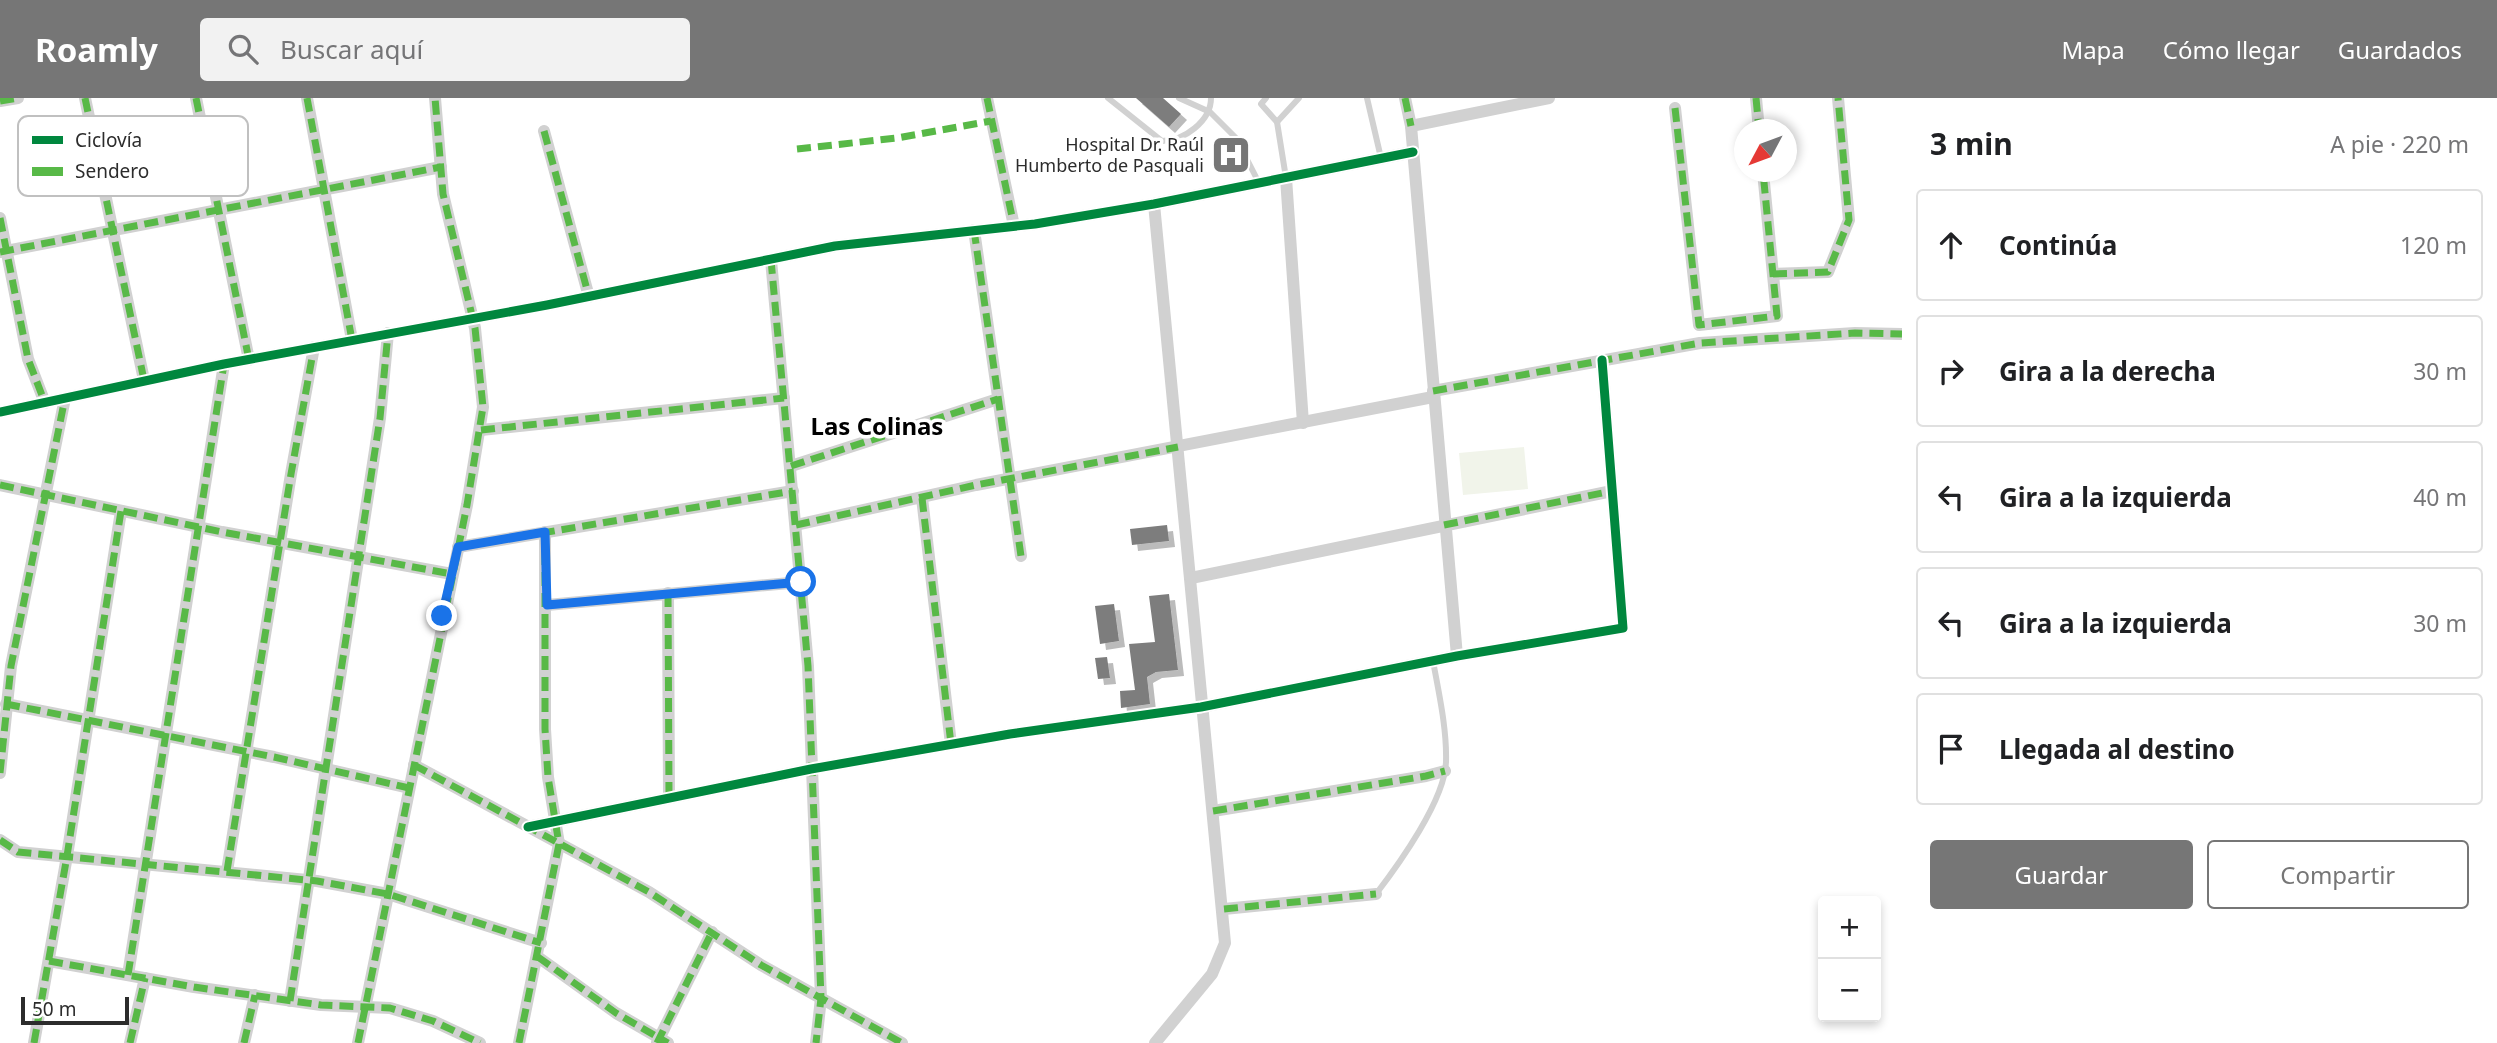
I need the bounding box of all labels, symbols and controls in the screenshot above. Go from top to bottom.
search box [200,18,690,81]
text: Roamly [35,27,158,72]
icon: search [224,30,262,68]
text: Buscar aquí [280,31,423,67]
text: Mapa [2061,33,2125,66]
text: Cómo llegar [2163,33,2300,66]
text: Guardados [2338,33,2462,66]
legend [18,116,248,196]
north arrow [1734,119,1797,182]
text: 3 min [1930,123,2013,164]
text: Ciclovía [75,127,142,153]
text: A pie · 220 m [2330,128,2469,160]
place label: Hospital Dr. Raúl Humberto de Pasquali [1015,132,1204,177]
hospital icon: Hospital Dr. Raúl Humberto de Pasquali [1210,134,1252,176]
text: Sendero [75,158,149,184]
icon: ahead [1932,226,1970,264]
text: Continúa [1999,227,2117,263]
text: 120 m [2400,229,2467,261]
icon: right [1932,352,1970,390]
text: Gira a la derecha [1999,353,2216,389]
text: 30 m [2413,355,2467,387]
district label: Las Colinas [811,409,943,442]
icon: left [1932,478,1970,516]
text: Gira a la izquierda [1999,479,2232,515]
text: 40 m [2413,481,2467,513]
route start [785,566,816,597]
route end [426,600,457,631]
icon: left [1932,604,1970,642]
text: Gira a la izquierda [1999,605,2232,641]
text: 30 m [2413,607,2467,639]
icon: arrive [1932,730,1970,768]
text: Llegada al destino [1999,731,2235,767]
button: Guardar [1930,840,2193,909]
button: Compartir [2207,840,2469,909]
map controls [1818,896,1881,1022]
button: + [1818,896,1881,959]
button: − [1818,959,1881,1022]
scale bar [21,994,130,1026]
text: 50 m [32,996,76,1022]

